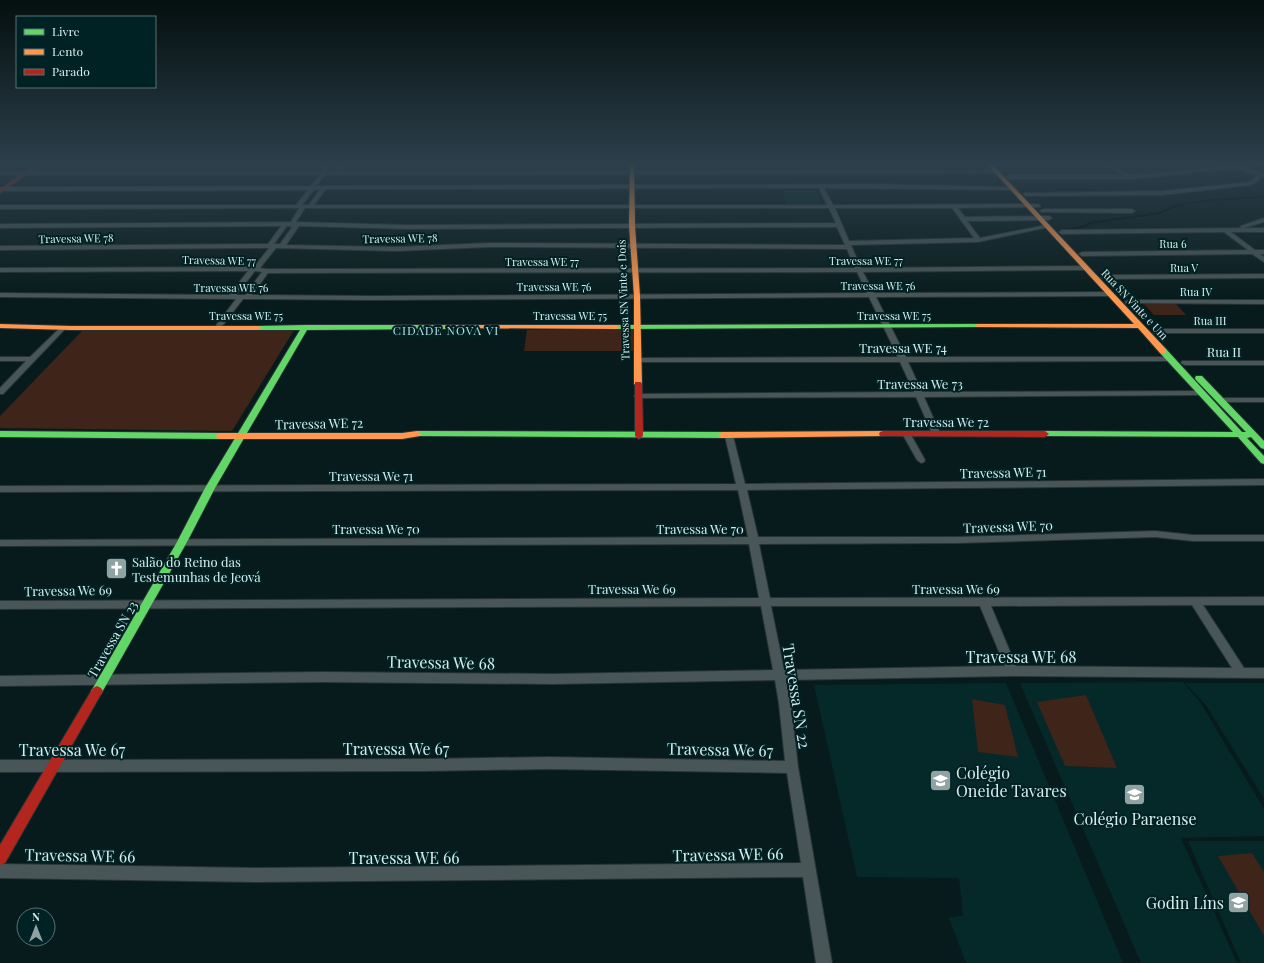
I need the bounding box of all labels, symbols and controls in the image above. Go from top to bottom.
legend [16,16,156,88]
text: Livre [52,23,80,39]
text: Lento [52,43,84,59]
text: Parado [52,63,90,79]
street label: Travessa WE 78 [38,230,114,246]
street label: Travessa WE 78 [362,230,438,246]
street label: Rua 6 [1159,236,1187,251]
street label: Travessa SN Vinte e Dois [613,239,633,361]
street label: Travessa WE 77 [182,252,257,268]
street label: Travessa WE 77 [829,253,903,268]
street label: Travessa WE 77 [505,254,579,269]
street label: Rua V [1170,260,1198,275]
street label: Rua SN Vinte e Um [1098,265,1172,343]
street label: Travessa WE 76 [840,278,916,293]
street label: Travessa WE 76 [516,279,592,294]
street label: Travessa WE 76 [193,280,269,295]
street label: Rua IV [1180,284,1212,299]
street label: Travessa WE 75 [209,308,283,323]
street label: Travessa WE 75 [533,308,607,323]
street label: Travessa WE 75 [857,308,931,323]
street label: Rua III [1194,313,1227,328]
district label: CIDADE NOVA VI [393,322,499,338]
street label: Travessa WE 74 [859,339,947,356]
street label: Rua II [1207,343,1241,360]
street label: Travessa We 73 [877,375,963,392]
street label: Travessa We 72 [903,413,989,430]
street label: Travessa WE 72 [275,414,363,432]
street label: Travessa WE 71 [959,463,1047,481]
street label: Travessa We 71 [329,467,413,484]
street label: Travessa WE 70 [963,516,1053,536]
street label: Travessa We 70 [332,520,420,537]
street label: Travessa We 70 [656,520,744,537]
place label: Salão do Reino das Testemunhas de Jeová [132,553,261,585]
church icon: Salão do Reino das Testemunhas de Jeová [104,555,130,581]
street label: Travessa We 69 [588,580,676,597]
street label: Travessa We 69 [912,580,1000,597]
street label: Travessa We 69 [24,581,112,599]
street label: Travessa SN 23 [83,597,141,680]
street label: Travessa SN 22 [778,642,816,750]
street label: Travessa WE 68 [965,646,1077,667]
street label: Travessa We 68 [387,651,495,673]
street label: Travessa We 67 [343,738,450,759]
street label: Travessa We 67 [667,738,774,760]
street label: Travessa We 67 [19,739,126,760]
place label: Colégio Oneide Tavares [956,762,1067,801]
school or university icon: Colégio Oneide Tavares [928,768,954,794]
school or university icon: Colégio Paraense [1122,782,1148,808]
place label: Colégio Paraense [1073,808,1197,829]
street label: Travessa WE 66 [672,843,784,865]
street label: Travessa WE 66 [24,844,136,866]
street label: Travessa WE 66 [348,847,460,868]
school or university icon: Godin Líns [1226,889,1252,915]
place label: Godin Líns [1146,892,1224,913]
north arrow [16,907,56,947]
text: N [32,909,40,924]

